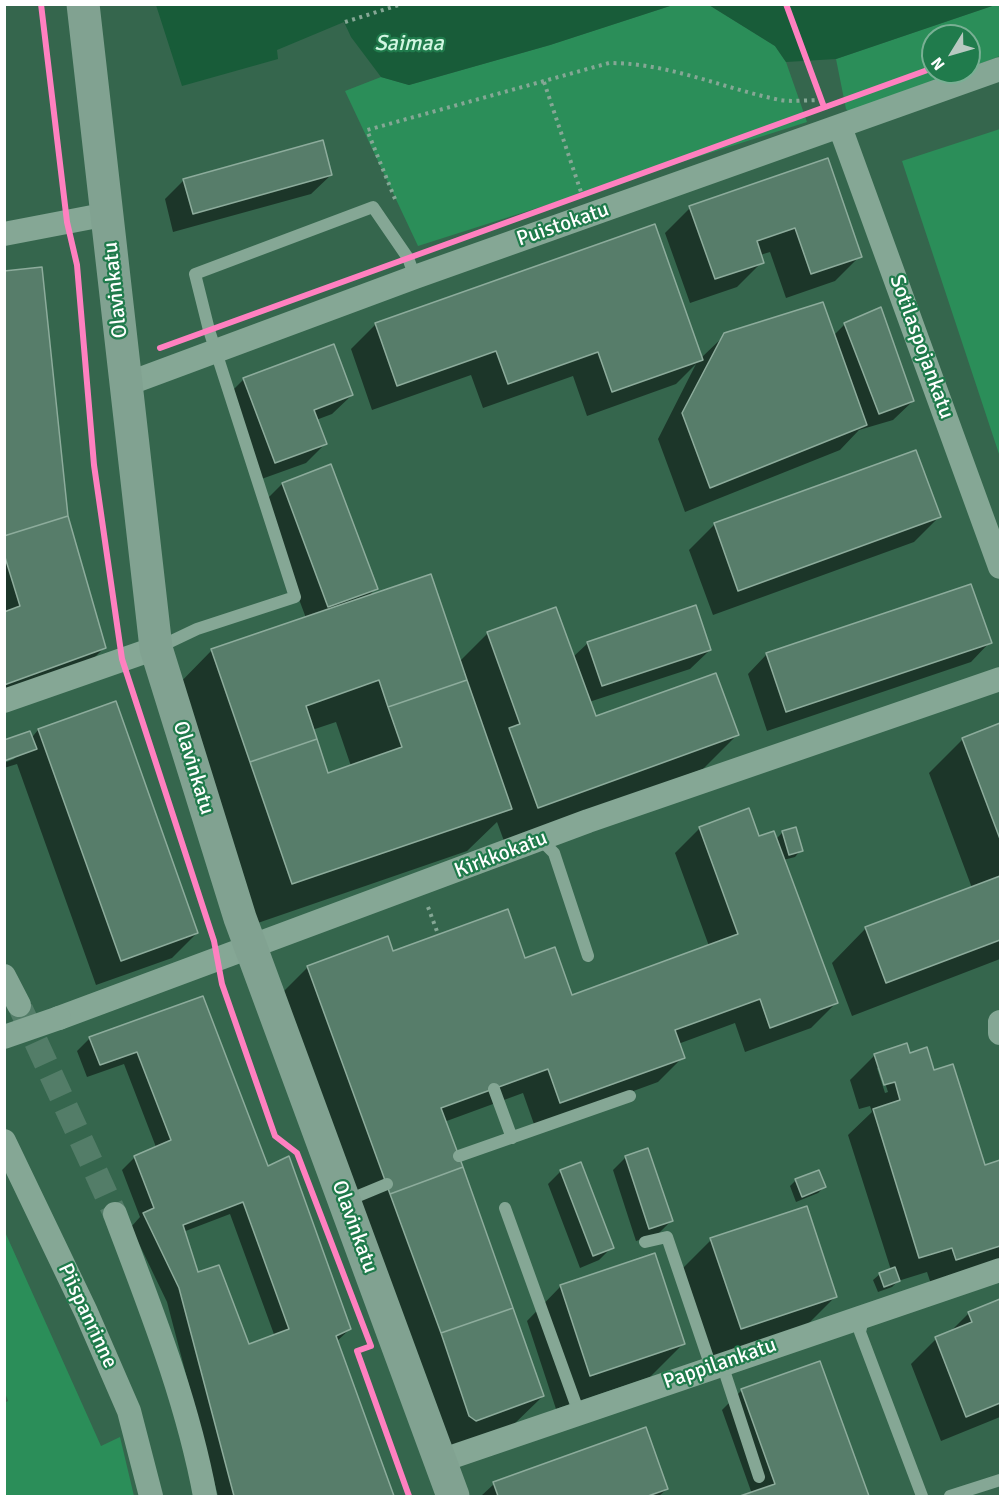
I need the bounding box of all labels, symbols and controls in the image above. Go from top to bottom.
north arrow [921,24,981,84]
water label: Saimaa [374,31,444,57]
text: N [927,53,950,74]
street label: Puistokatu [514,197,612,253]
street label: Olavinkatu [98,241,134,339]
street label: Sotilaspojankatu [883,272,959,422]
street label: Olavinkatu [167,718,219,818]
street label: Kirkkokatu [451,826,551,884]
street label: Olavinkatu [326,1177,382,1277]
street label: Piispanrinne [52,1260,122,1372]
street label: Pappilankatu [660,1333,780,1395]

